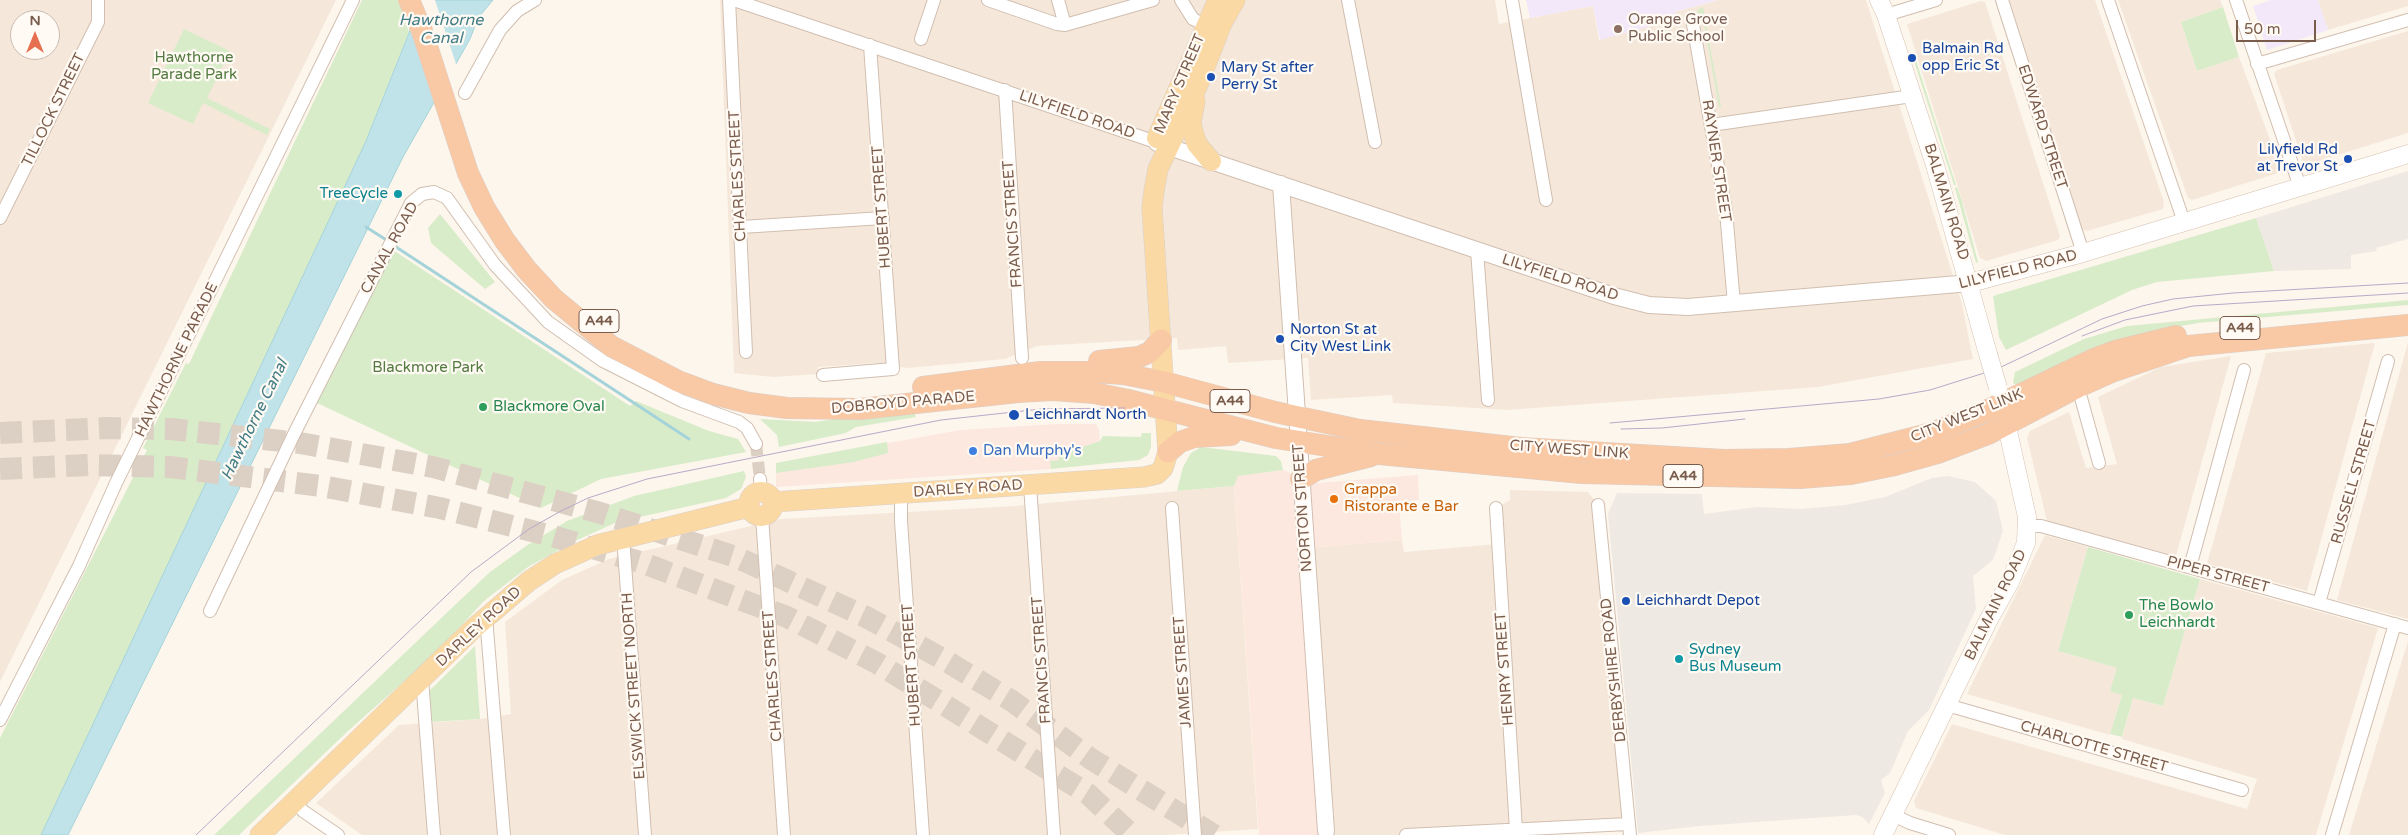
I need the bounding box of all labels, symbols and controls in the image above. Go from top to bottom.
north arrow [10,10,60,60]
scale bar [2238,10,2318,42]
water label: Hawthorne Canal [399,11,483,49]
place label: Orange Grove Public School [1628,11,1727,46]
text: N [29,12,41,29]
text: 50 m [2244,20,2281,38]
marker: Orange Grove Public School [1612,23,1624,35]
street label: MARY STREET [1151,31,1209,137]
place label: Balmain Rd opp Eric St [1922,40,2004,75]
park label: Hawthorne Parade Park [151,49,237,84]
street label: TILLOCK STREET [19,50,89,170]
marker: Balmain Rd opp Eric St [1906,52,1918,64]
place label: Mary St after Perry St [1221,59,1314,94]
street label: EDWARD STREET [2013,62,2071,192]
marker: Mary St after Perry St [1205,71,1217,83]
street label: LILYFIELD ROAD [1017,87,1137,143]
street label: RAYNER STREET [1697,99,1735,223]
street label: CHARLES STREET [726,110,750,242]
street label: BALMAIN ROAD [1920,141,1972,263]
place label: Lilyfield Rd at Trevor St [2257,141,2338,176]
street label: HUBERT STREET [869,145,895,269]
marker: Lilyfield Rd at Trevor St [2342,153,2354,165]
street label: FRANCIS STREET [1000,160,1026,288]
place label: TreeCycle [319,185,388,203]
marker: TreeCycle [392,188,404,200]
street label: CANAL ROAD [357,199,423,297]
street label: LILYFIELD ROAD [1957,247,2079,293]
street label: LILYFIELD ROAD [1499,251,1621,305]
street label: HAWTHORNE PARADE [132,280,222,440]
road number: A44 [579,310,619,332]
road number: A44 [2220,316,2260,339]
place label: Norton St at City West Link [1290,321,1391,356]
marker: Norton St at City West Link [1274,333,1286,345]
water label: Hawthorne Canal [218,357,292,483]
park label: Blackmore Park [372,359,484,377]
street label: CITY WEST LINK [1908,385,2026,447]
street label: DOBROYD PARADE [830,388,976,418]
road number: A44 [1210,390,1250,412]
place label: Blackmore Oval [493,398,605,416]
marker: Blackmore Oval [477,401,489,413]
place label: Leichhardt North [1025,406,1147,424]
marker: Leichhardt North [1007,408,1021,422]
street label: RUSSELL STREET [2328,418,2380,546]
street label: CITY WEST LINK [1509,437,1629,463]
place label: Dan Murphy's [983,442,1082,460]
street label: NORTON STREET [1290,443,1316,573]
marker: Dan Murphy's [967,445,979,457]
road number: A44 [1663,464,1703,488]
street label: DARLEY ROAD [913,476,1023,502]
place label: Grappa Ristorante e Bar [1344,481,1458,516]
marker: Grappa Ristorante e Bar [1328,493,1340,505]
street label: BALMAIN ROAD [1961,547,2031,663]
street label: PIPER STREET [2165,553,2271,597]
street label: DARLEY ROAD [433,583,525,671]
street label: ELSWICK STREET NORTH [618,592,650,780]
place label: Leichhardt Depot [1636,592,1760,610]
marker: Leichhardt Depot [1620,595,1632,607]
street label: FRANCIS STREET [1029,596,1055,724]
street label: DERBYSHIRE ROAD [1597,597,1631,743]
place label: The Bowlo Leichhardt [2139,597,2215,632]
street label: HUBERT STREET [899,603,925,727]
marker: The Bowlo Leichhardt [2123,609,2135,621]
street label: CHARLES STREET [759,610,787,742]
street label: HENRY STREET [1492,612,1518,726]
street label: JAMES STREET [1170,615,1196,729]
place label: Sydney Bus Museum [1689,641,1782,676]
marker: Sydney Bus Museum [1673,653,1685,665]
street label: CHARLOTTE STREET [2018,717,2170,777]

